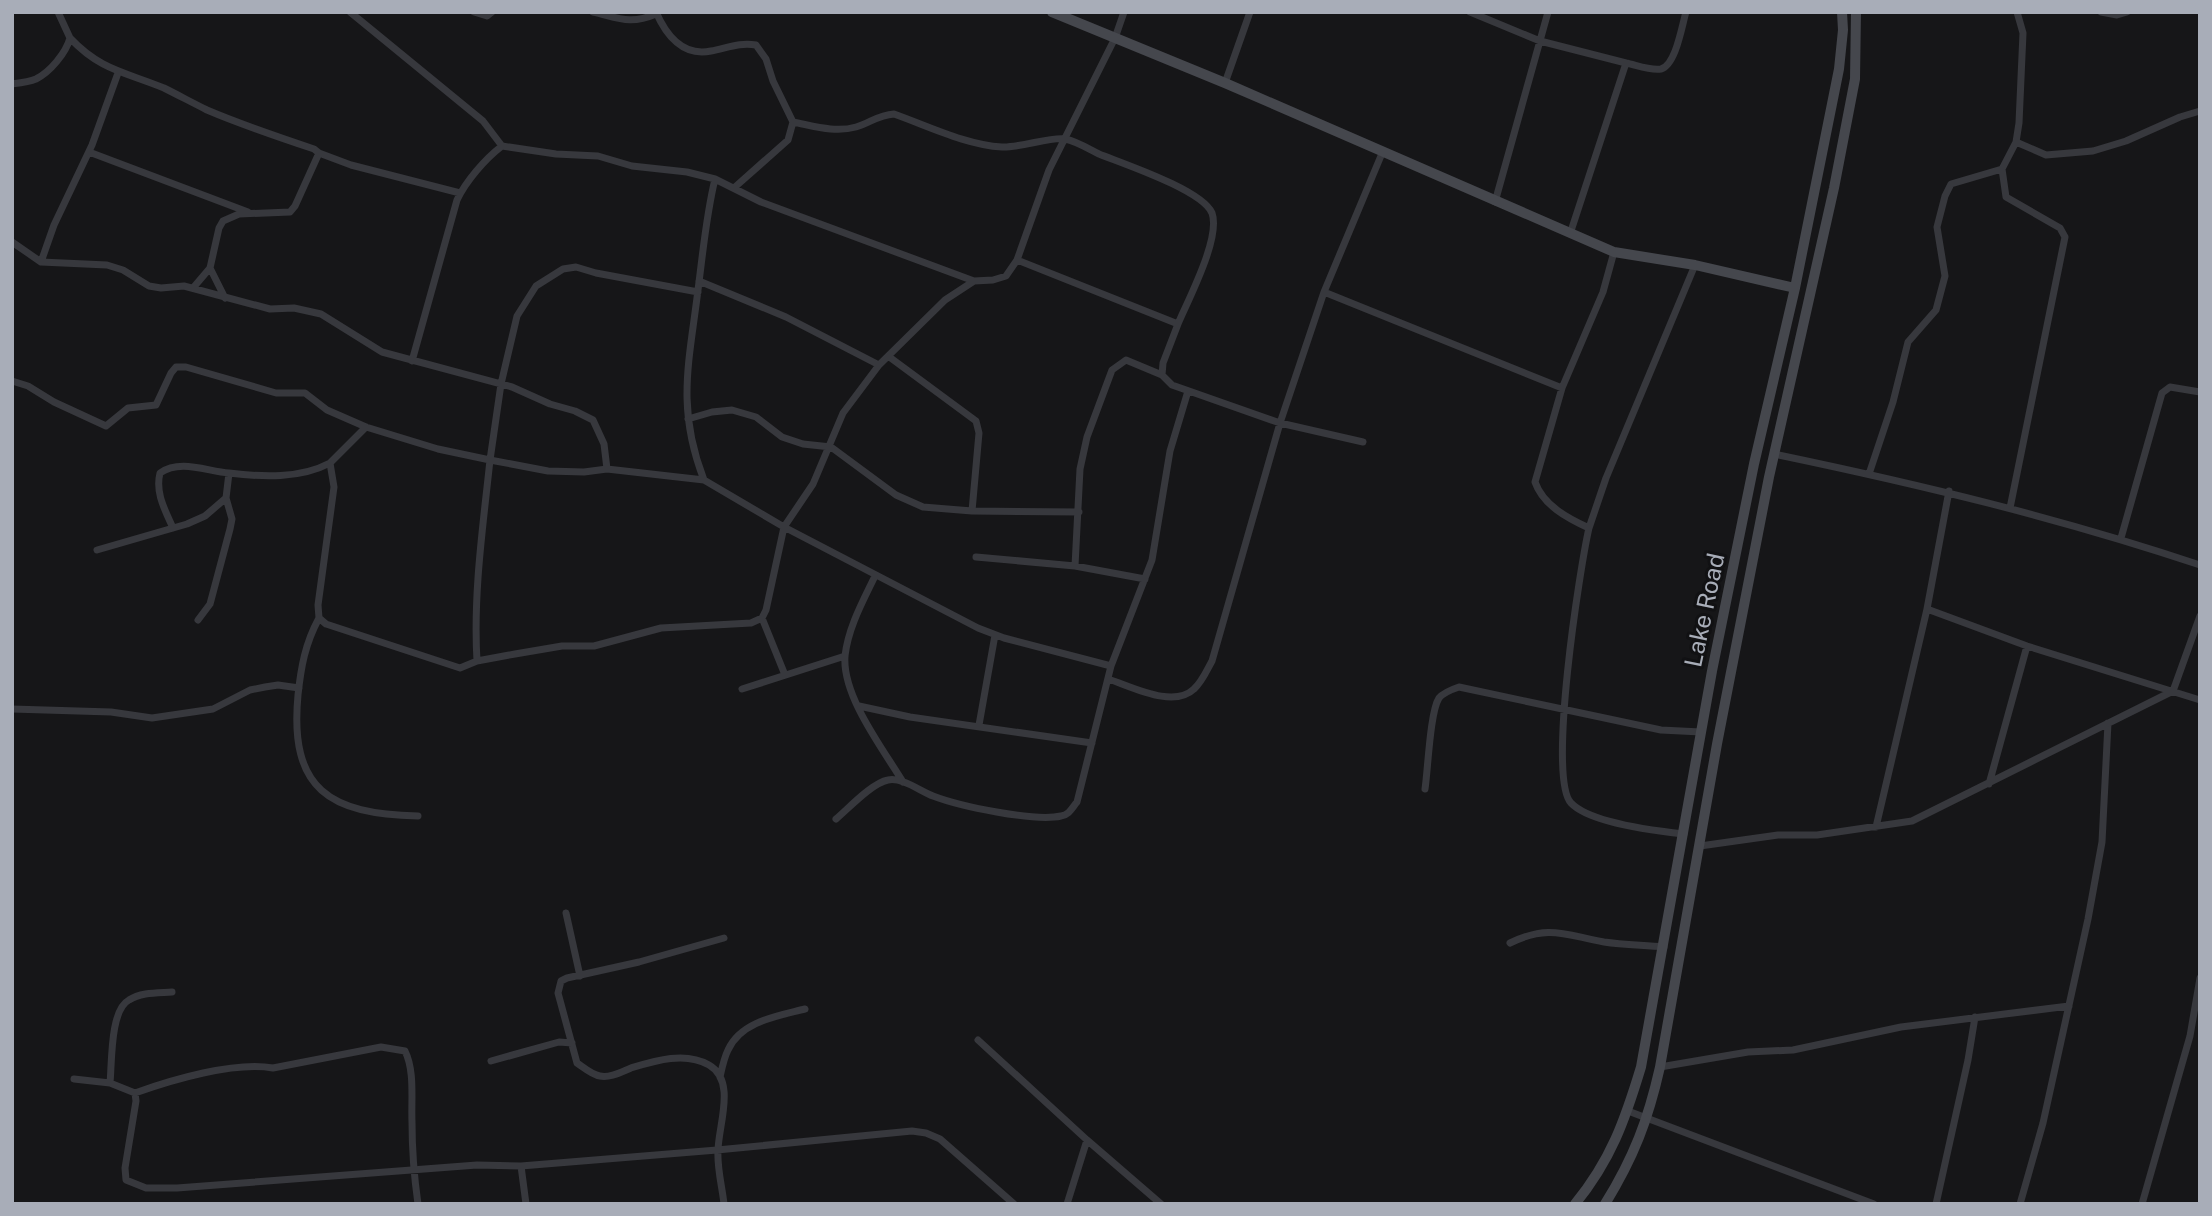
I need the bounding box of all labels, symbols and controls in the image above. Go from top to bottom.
street label: Lake Road [1678,550,1730,670]

